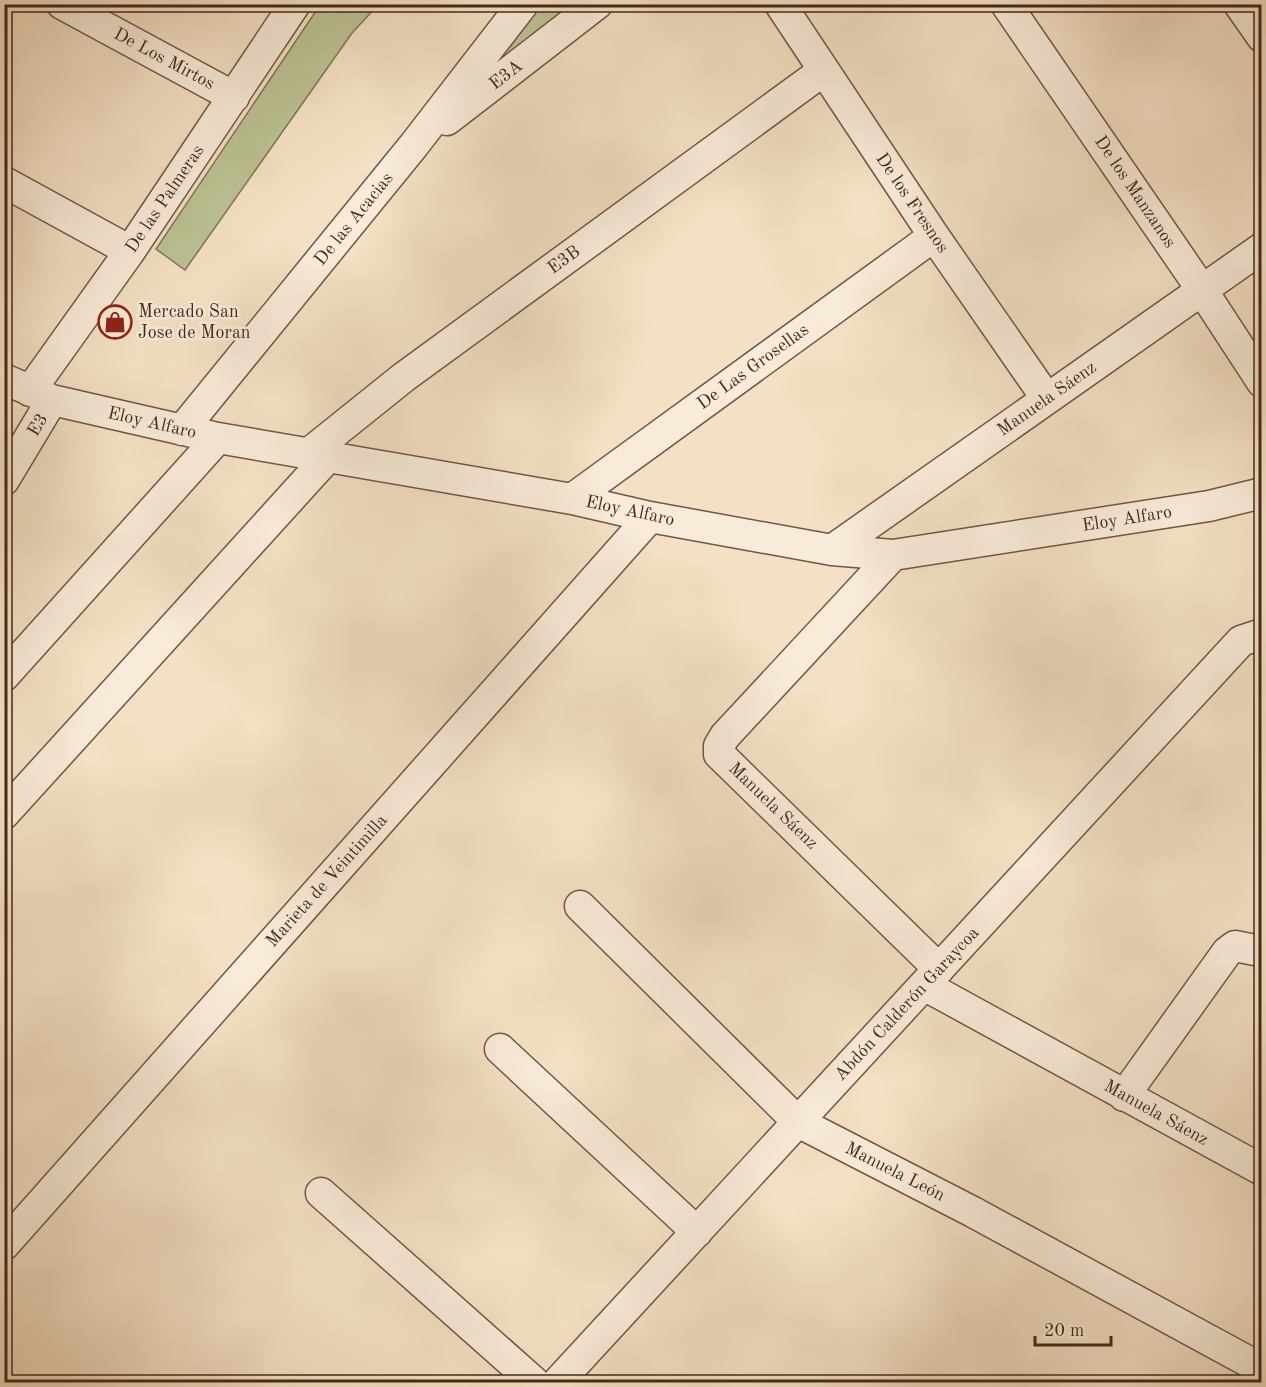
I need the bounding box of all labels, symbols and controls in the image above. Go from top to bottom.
street label: De Los Mirtos [111,25,218,93]
street label: E3A [486,56,526,93]
street label: De los Manzanos [1091,133,1179,251]
street label: De las Palmeras [122,142,208,256]
street label: De los Fresnos [872,150,952,256]
street label: De las Acacias [311,169,397,269]
street label: E3B [544,242,584,278]
place label: Mercado San Jose de Moran [138,303,251,342]
shop icon: Mercado San Jose de Moran [97,304,133,340]
street label: De Las Grosellas [694,321,812,413]
street label: Manuela Sáenz [994,358,1100,440]
street label: Eloy Alfaro [106,404,198,442]
street label: E3 [24,411,52,439]
street label: Eloy Alfaro [584,493,676,529]
street label: Eloy Alfaro [1081,503,1173,535]
street label: Manuela Sáenz [725,759,821,853]
street label: Marieta de Veintimilla [263,811,391,951]
street label: Abdón Calderón Garaycoa [831,924,983,1084]
street label: Manuela Sáenz [1101,1077,1211,1149]
street label: Manuela León [842,1139,948,1205]
scale bar [1035,1309,1112,1347]
text: 20 m [1044,1322,1084,1340]

